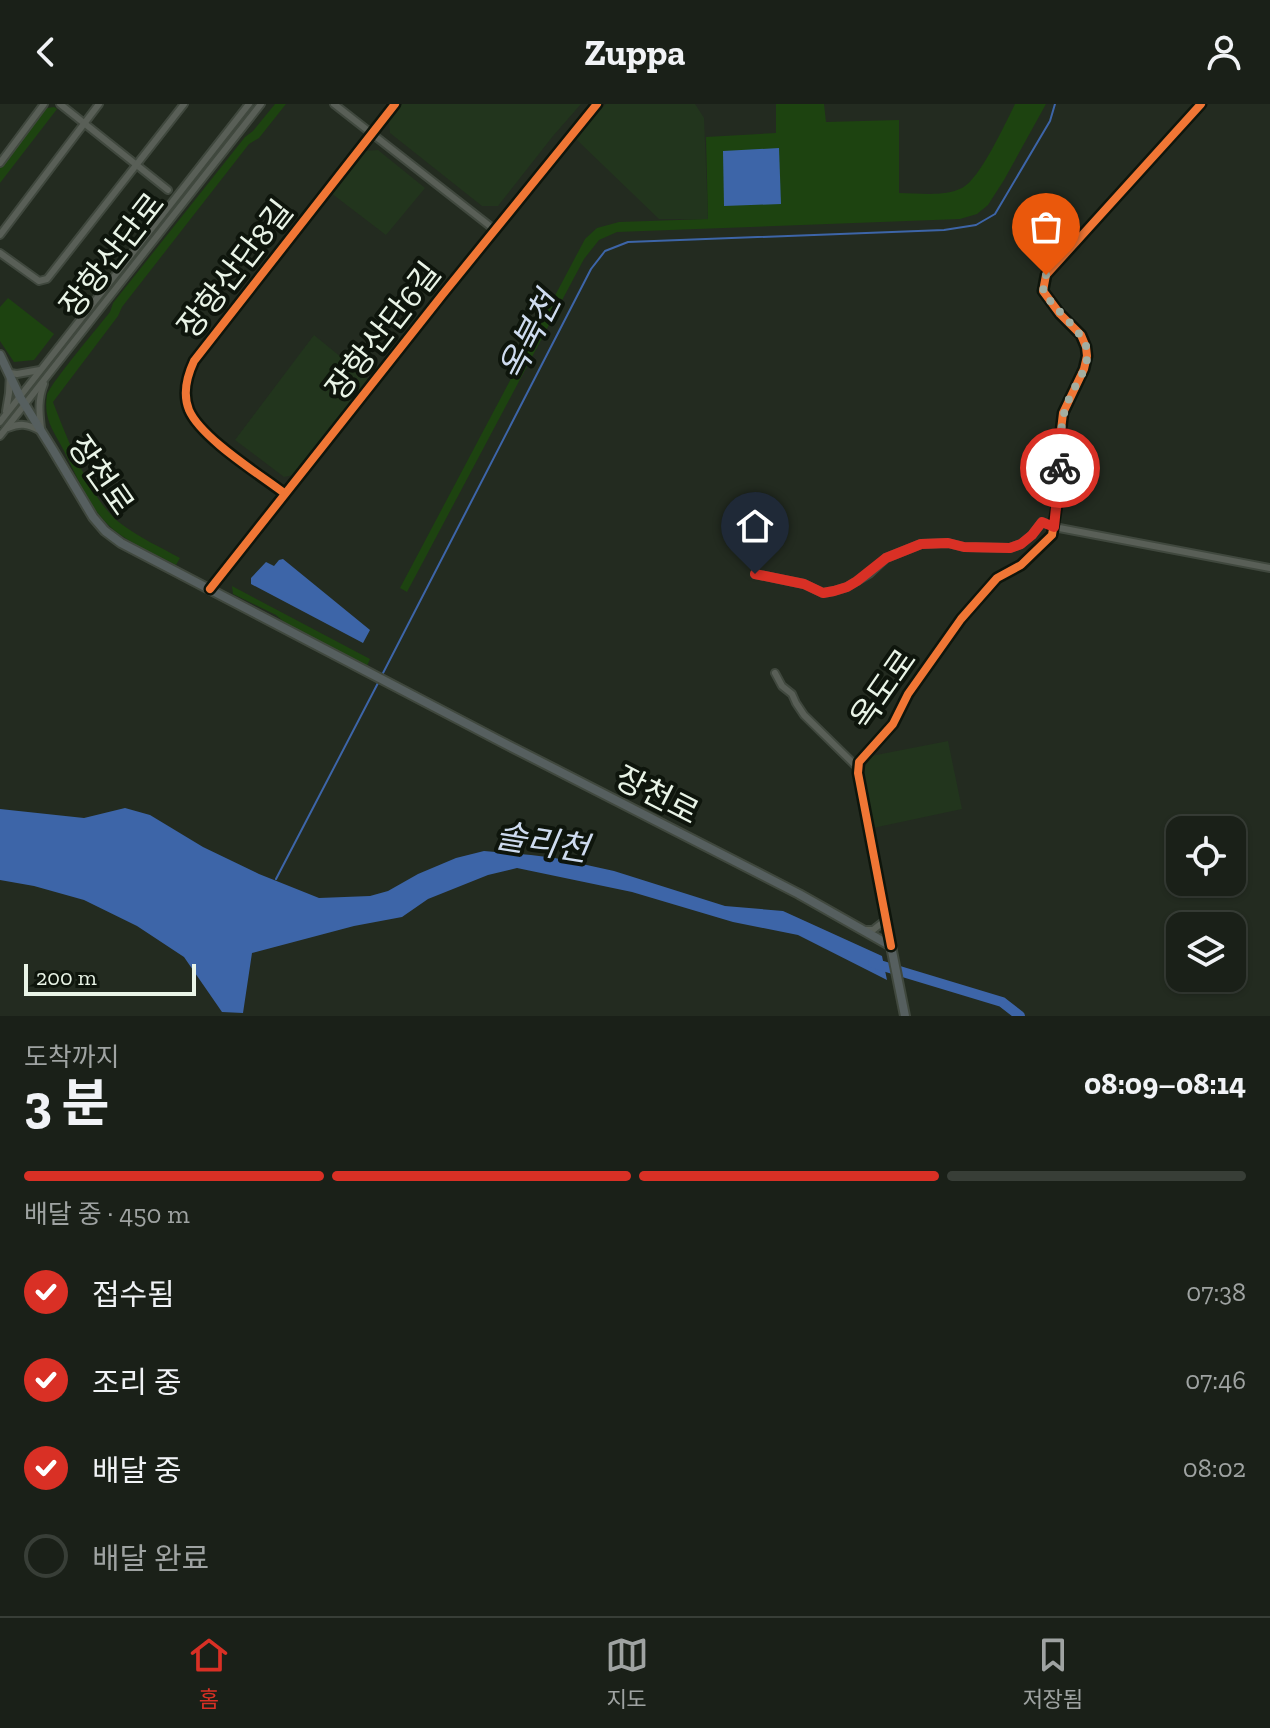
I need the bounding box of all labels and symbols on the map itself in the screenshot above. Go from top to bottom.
street label: 장항산단로 [52,185,172,325]
street label: 장항산단8길 [169,193,301,345]
pin [1012,193,1080,275]
street label: 장항산단6길 [317,255,449,407]
water label: 옥북천 [490,282,571,387]
street label: 장천로 [60,428,142,522]
courier [1020,428,1100,508]
pin [721,492,789,574]
street label: 옥도로 [842,642,924,736]
street label: 장천로 [609,758,705,832]
water label: 솔리천 [492,815,595,871]
scale bar [24,960,196,996]

